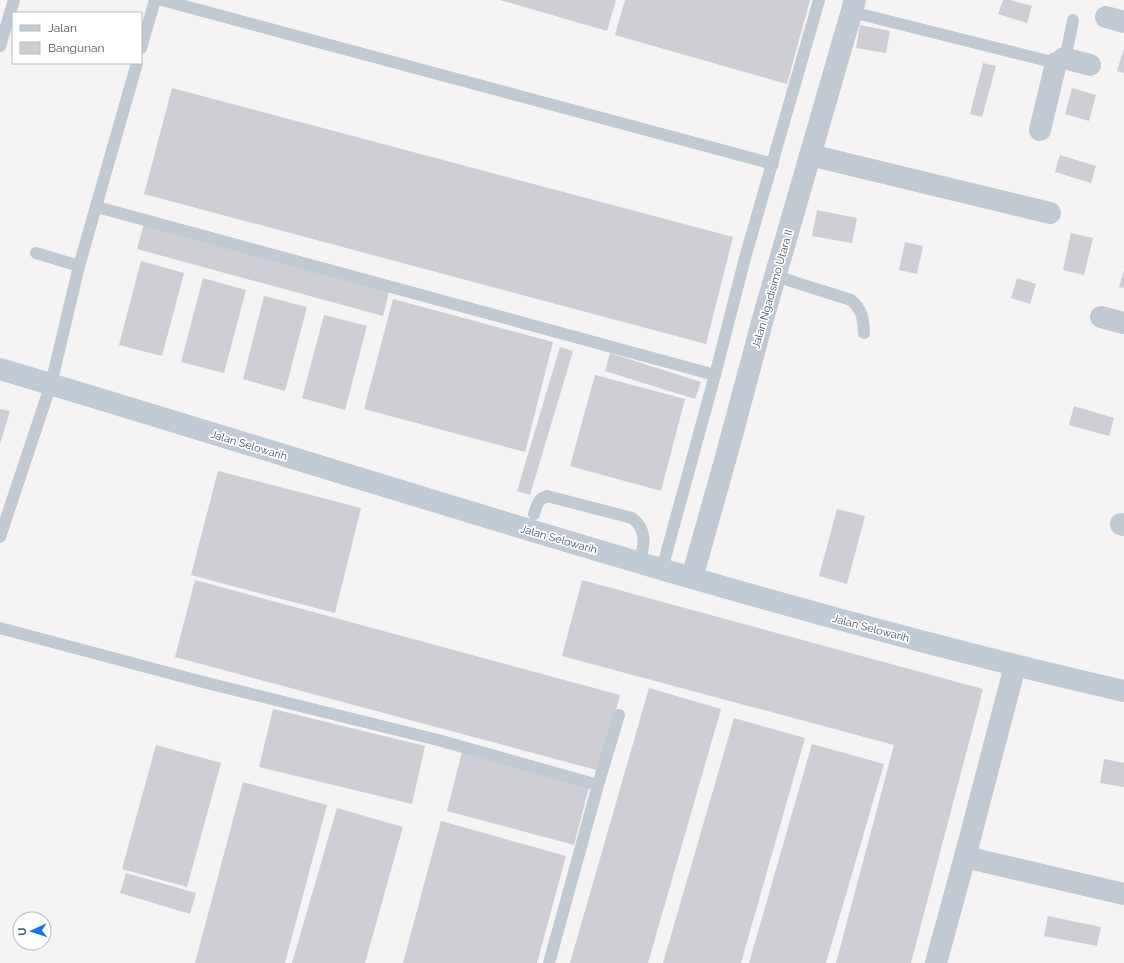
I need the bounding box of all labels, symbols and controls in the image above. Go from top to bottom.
legend [12,12,142,64]
text: Jalan [48,21,77,35]
text: Bangunan [48,41,105,55]
street label: Jalan Ngadisimo Utara II [749,228,796,350]
street label: Jalan Selowarih [209,428,289,463]
street label: Jalan Selowarih [519,522,599,557]
street label: Jalan Selowarih [831,612,911,645]
north arrow [12,911,52,951]
text: U [16,927,29,936]

